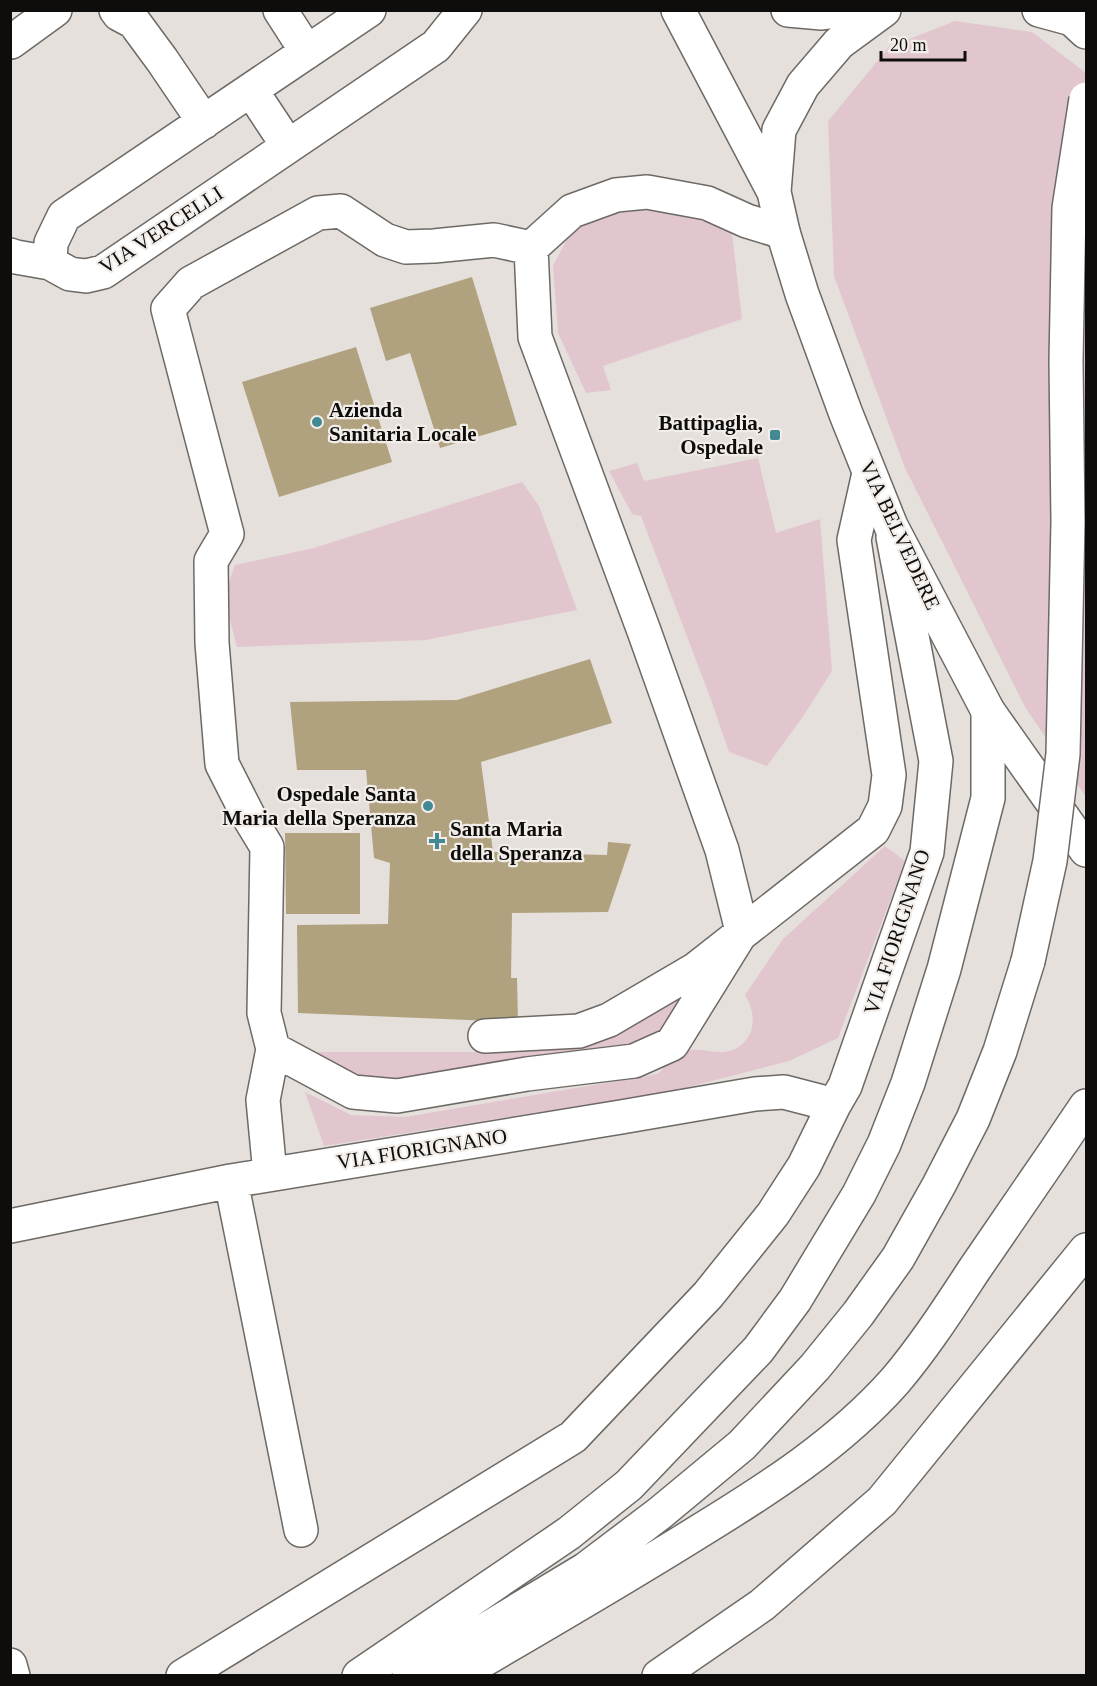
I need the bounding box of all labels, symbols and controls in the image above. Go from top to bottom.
scale bar [881,24,965,62]
text: 20 m [890,35,927,55]
street label: VIA VERCELLI [95,181,227,279]
place label: Azienda Sanitaria Locale [329,398,477,446]
place label: Battipaglia, Ospedale [659,411,763,459]
marker: Azienda Sanitaria Locale [310,415,324,429]
marker: Battipaglia, Ospedale [768,428,782,442]
street label: VIA BELVEDERE [855,457,945,613]
place label: Ospedale Santa Maria della Speranza [222,782,416,830]
marker: Ospedale Santa Maria della Speranza [421,799,435,813]
place label: Santa Maria della Speranza [450,817,583,865]
marker: Santa Maria della Speranza [428,832,446,850]
street label: VIA FIORIGNANO [859,846,935,1018]
street label: VIA FIORIGNANO [335,1124,509,1174]

